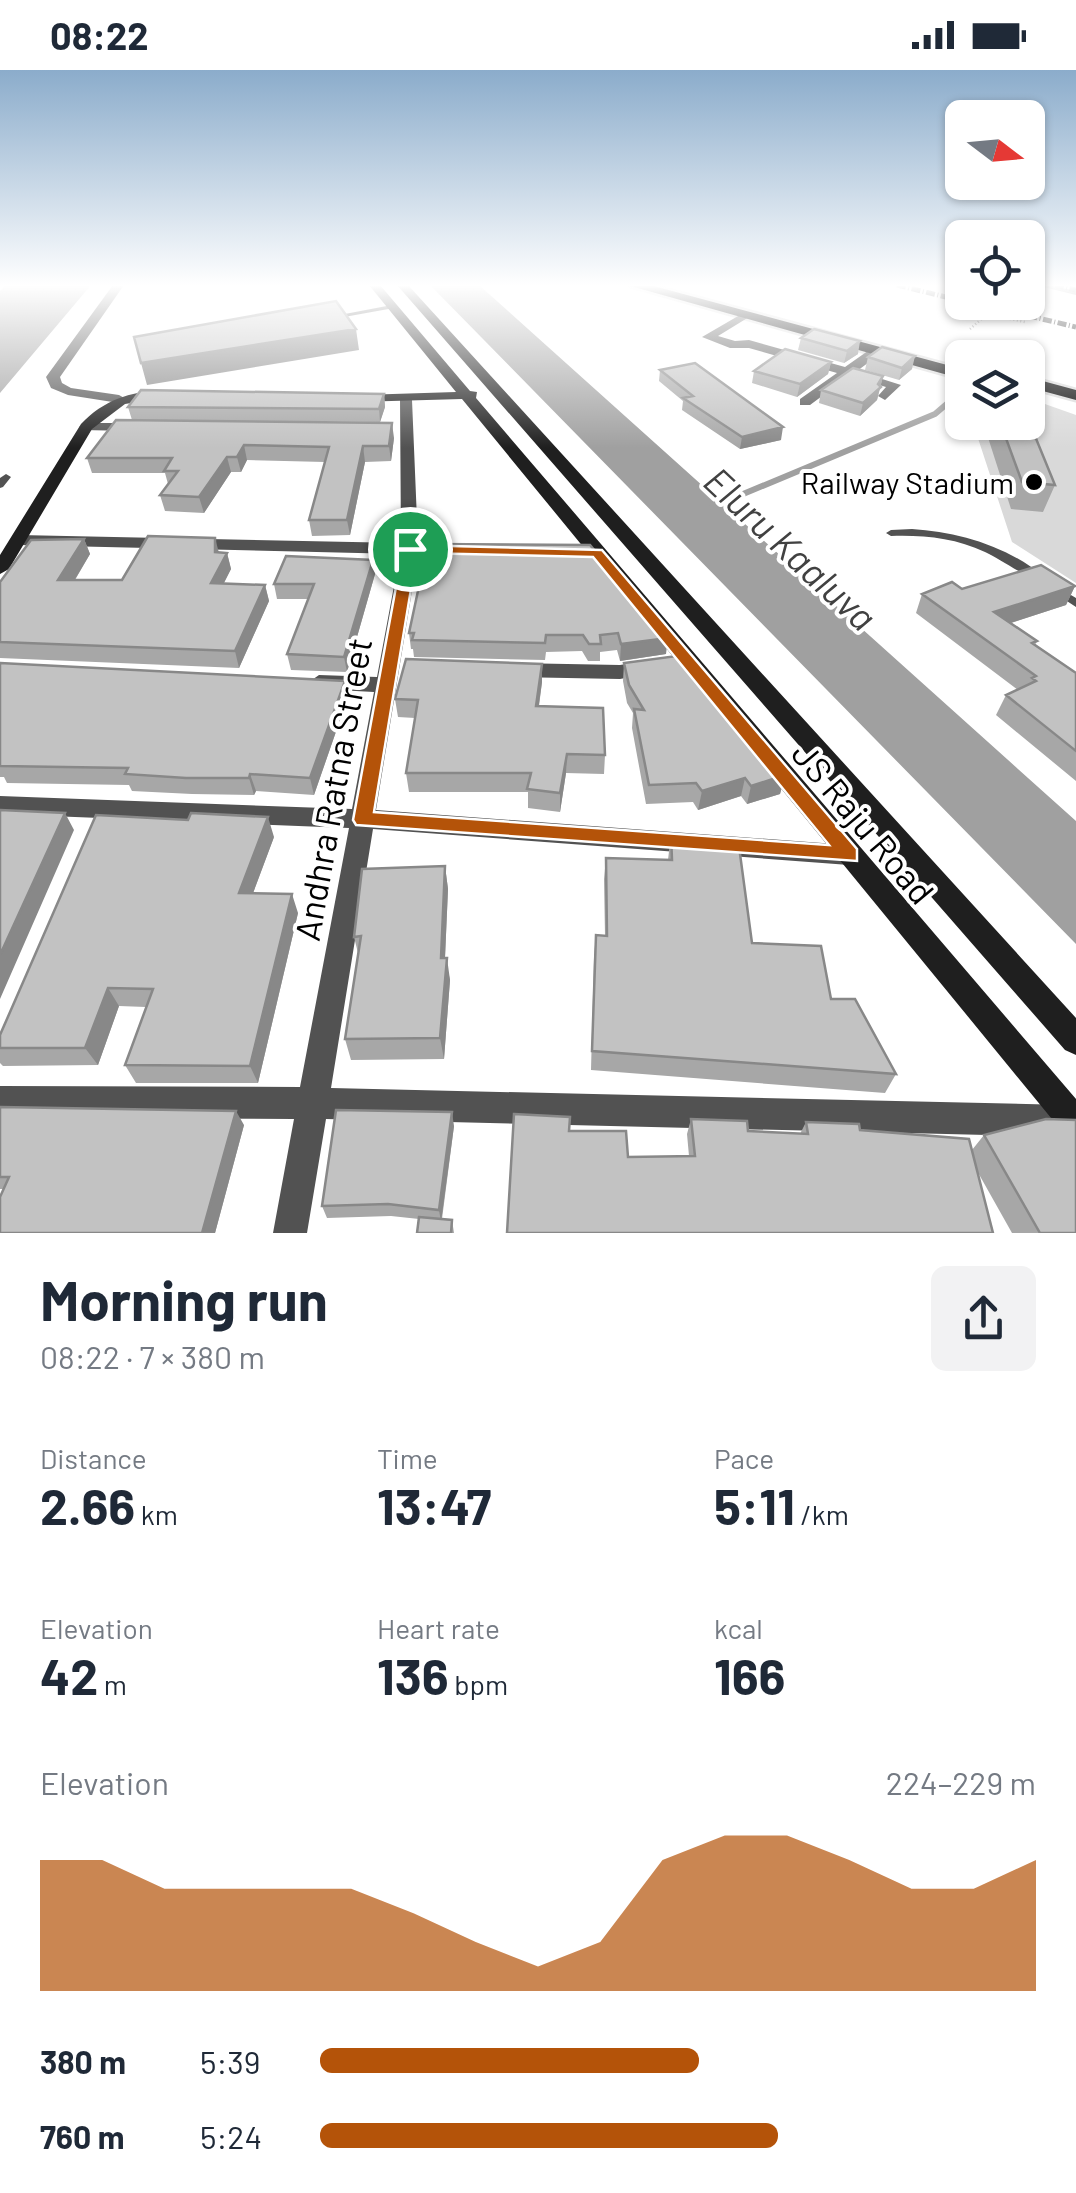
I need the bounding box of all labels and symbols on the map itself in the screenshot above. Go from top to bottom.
north arrow [945,100,1045,200]
water label: Eluru Kaaluva [695,457,887,639]
place label: Railway Stadium [801,464,1014,500]
marker: Railway Stadium [1023,471,1045,493]
pin [368,507,453,592]
street label: Andhra Ratna Street [285,634,379,944]
street label: JS Raju Road [784,732,944,912]

